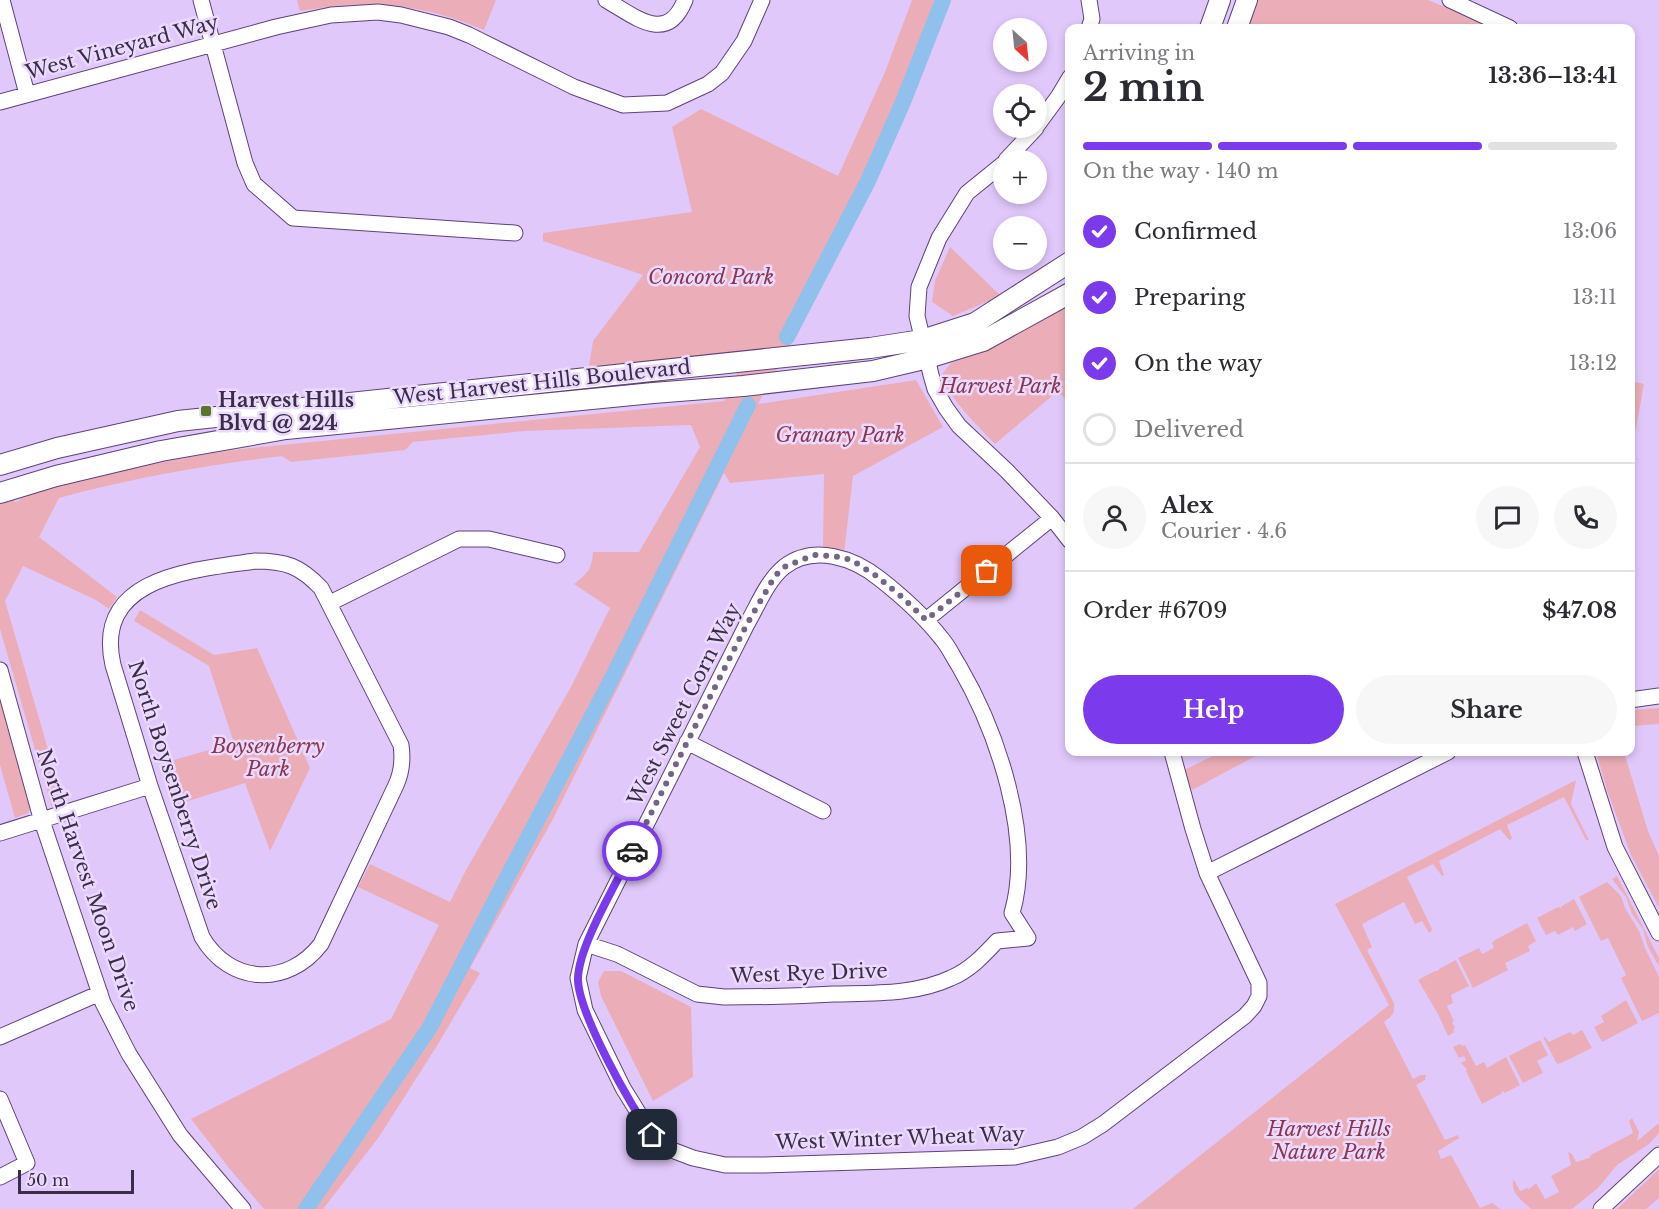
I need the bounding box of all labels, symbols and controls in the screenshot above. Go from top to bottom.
street label: West Vineyard Way [22,10,221,85]
north arrow [993,18,1047,72]
map controls [993,18,1047,270]
text: Arriving in [1083,41,1195,65]
text: 13:36–13:41 [1488,62,1617,89]
text: 2 min [1083,63,1204,112]
button: locate [993,84,1047,138]
button: + [993,150,1047,204]
text: On the way · 140 m [1083,159,1278,183]
icon: check [1083,215,1116,248]
button: − [993,216,1047,270]
text: Confirmed [1134,218,1257,245]
text: 13:06 [1563,219,1617,243]
park label: Concord Park [648,265,774,289]
icon: check [1083,281,1116,314]
text: Preparing [1134,284,1245,311]
text: 13:11 [1572,285,1617,309]
icon: check [1083,347,1116,380]
text: On the way [1134,350,1262,377]
text: 13:12 [1569,351,1617,375]
street label: West Harvest Hills Boulevard [391,354,692,410]
park label: Harvest Park [938,374,1061,398]
place label: Harvest Hills Blvd @ 224 [218,388,354,435]
marker: Harvest Hills Blvd @ 224 [199,404,213,418]
text: Delivered [1134,416,1244,443]
park label: Granary Park [775,423,905,447]
button: person [1083,486,1146,549]
button: chat [1476,486,1539,549]
button: phone [1554,486,1617,549]
text: Alex [1161,492,1214,519]
text: Courier · 4.6 [1161,519,1287,543]
pin [961,545,1012,596]
icon: bag [970,554,1003,587]
text: Order #6709 [1083,597,1227,624]
text: $47.08 [1542,597,1617,624]
street label: West Sweet Corn Way [622,599,746,810]
street label: North Boysenberry Drive [123,657,227,913]
button: Help [1083,675,1344,744]
button: Share [1356,675,1617,744]
park label: Boysenberry Park [210,734,325,781]
street label: North Harvest Moon Drive [32,746,144,1014]
courier [602,821,662,881]
icon: car [616,835,649,868]
street label: West Rye Drive [729,958,888,988]
pin [626,1109,677,1160]
park label: Harvest Hills Nature Park [1266,1117,1391,1164]
icon: home [635,1118,668,1151]
street label: West Winter Wheat Way [774,1122,1025,1154]
scale bar [18,1167,134,1194]
text: 50 m [27,1170,69,1190]

